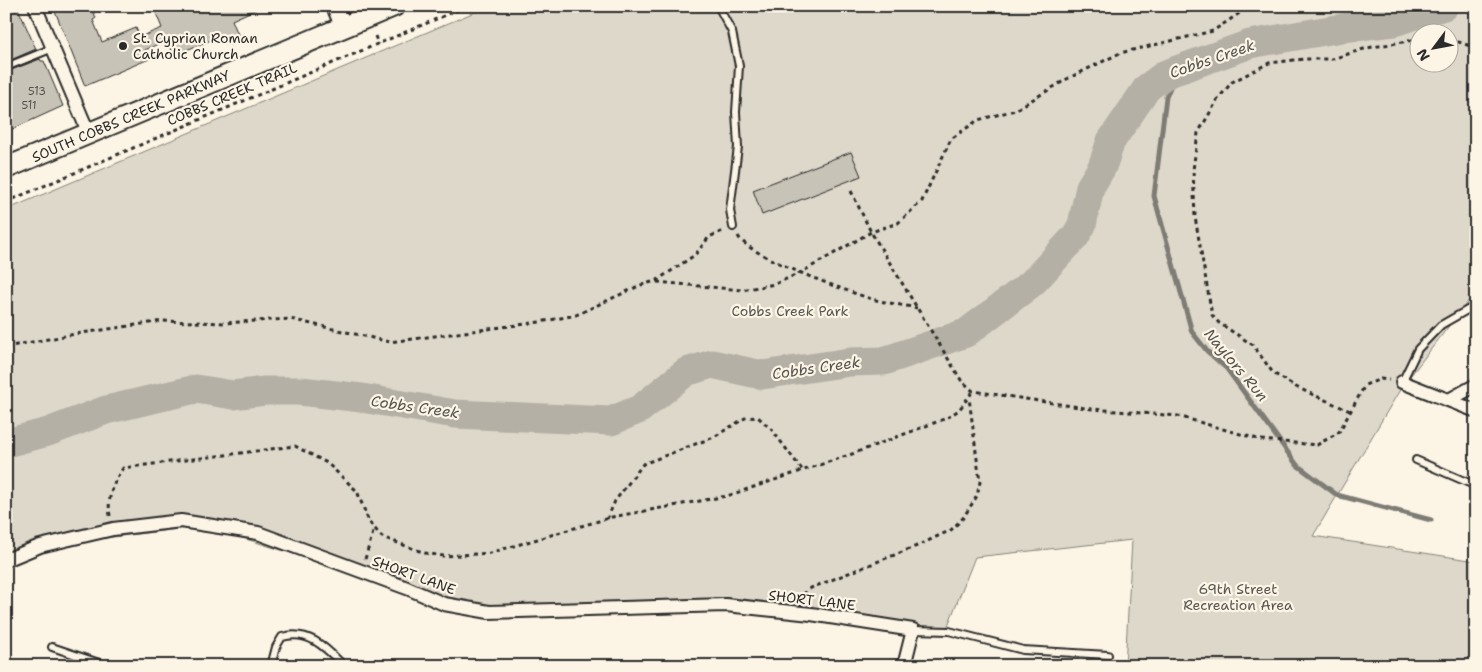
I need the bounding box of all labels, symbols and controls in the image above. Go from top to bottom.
north arrow [1410,22,1460,72]
place label: St. Cyprian Roman Catholic Church [133,29,258,63]
water label: Cobbs Creek [1167,35,1258,83]
marker: St. Cyprian Roman Catholic Church [117,40,129,52]
text: N [1412,45,1434,64]
street label: COBBS CREEK TRAIL [164,58,300,130]
street label: SOUTH COBBS CREEK PARKWAY [29,66,233,166]
house number: 513 [28,84,46,99]
house number: 511 [21,98,37,113]
park label: Cobbs Creek Park [731,302,849,320]
water label: Naylors Run [1200,324,1272,406]
water label: Cobbs Creek [771,352,862,384]
water label: Cobbs Creek [370,391,461,423]
street label: SHORT LANE [370,552,458,599]
park label: 69th Street Recreation Area [1183,580,1293,614]
street label: SHORT LANE [767,586,857,614]

